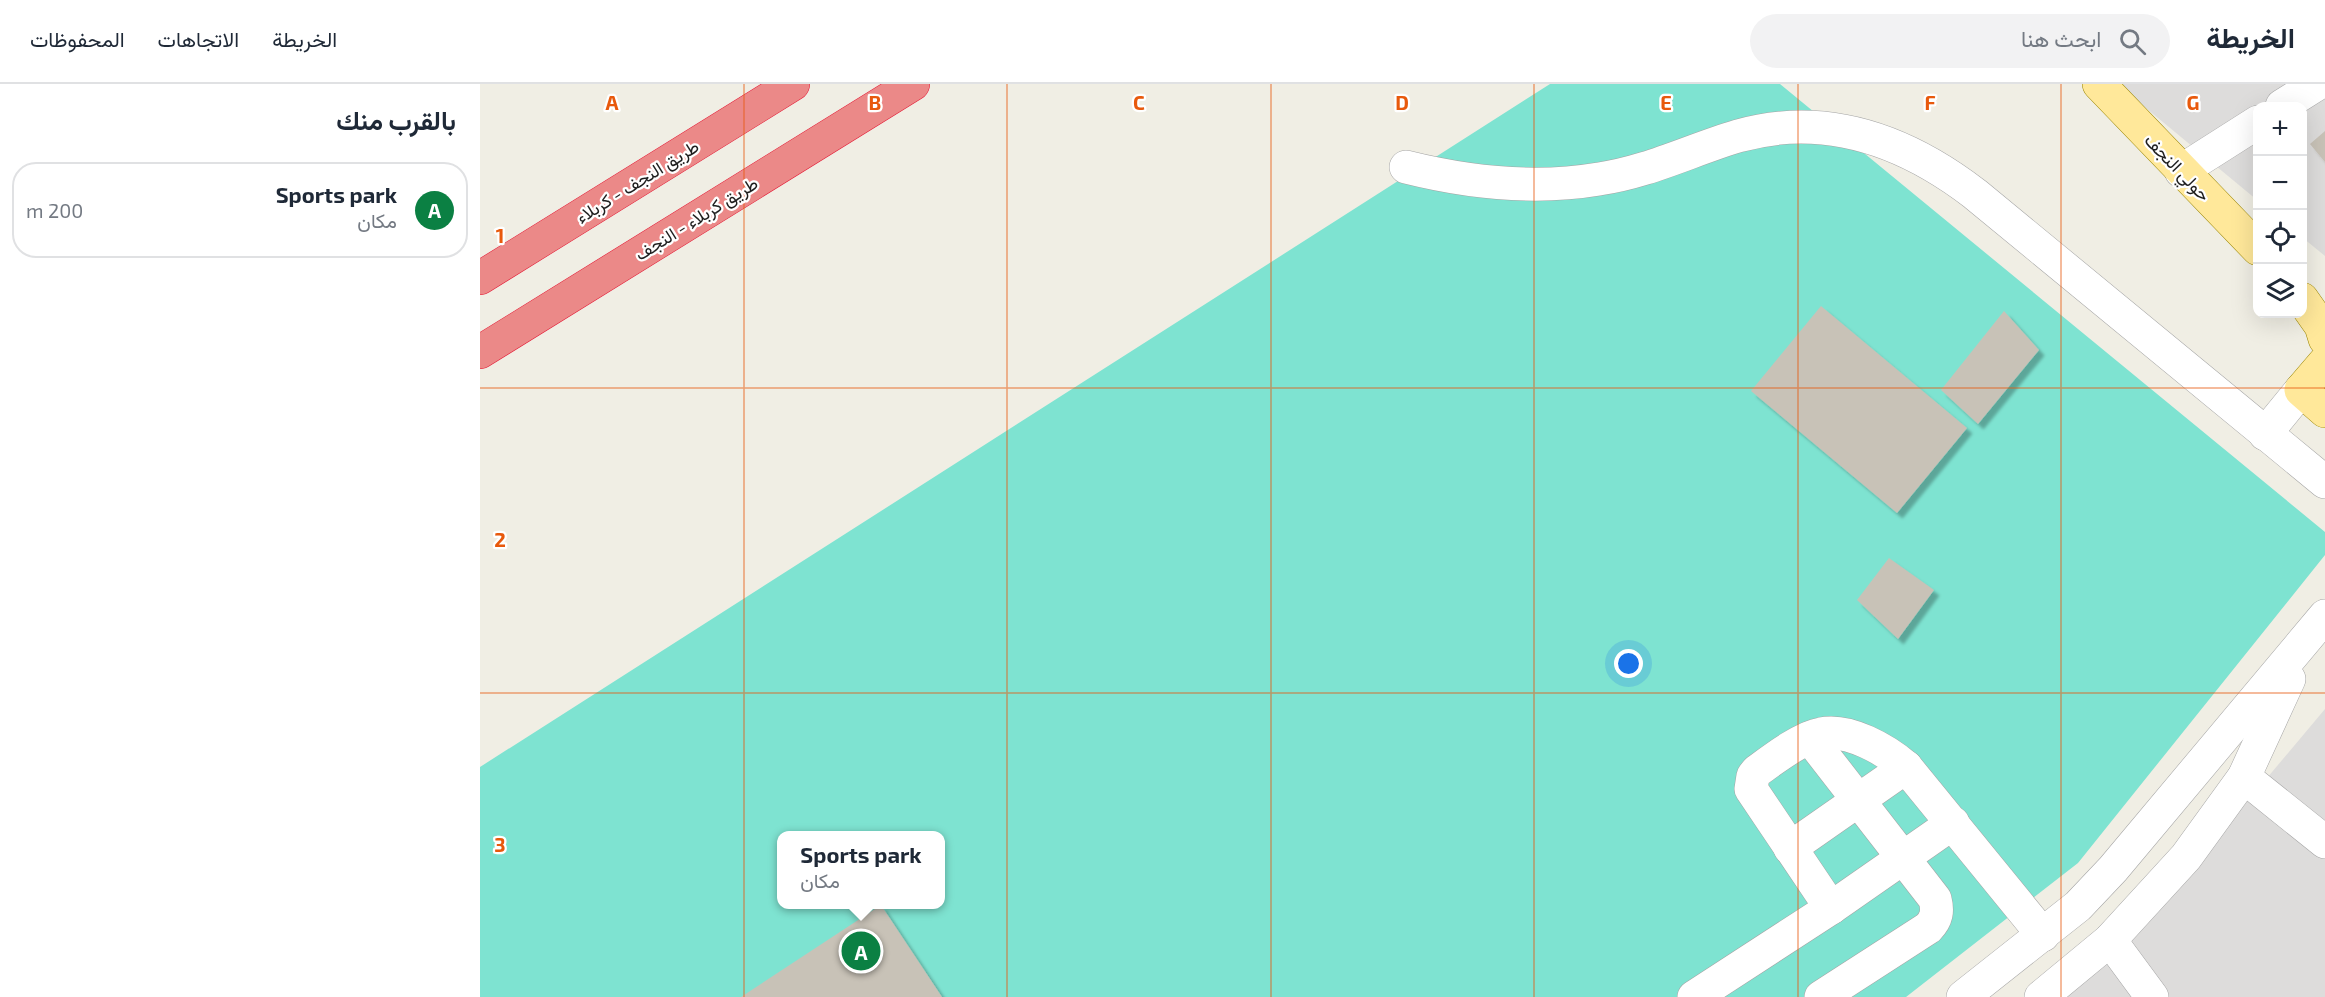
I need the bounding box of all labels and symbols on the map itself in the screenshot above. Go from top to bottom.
text: A [605,90,619,114]
text: B [869,90,881,114]
text: C [1133,90,1145,114]
text: D [1395,90,1409,114]
text: E [1660,90,1672,114]
text: F [1924,90,1936,114]
text: G [2187,90,2199,114]
street label: حولي النجف [2137,129,2216,209]
street label: طريق النجف - کربلاء [572,134,703,228]
street label: طريق کربلاء - النجف [631,171,762,265]
text: 1 [496,223,504,247]
text: 2 [494,527,506,551]
your location [1614,649,1643,678]
text: 3 [494,832,506,856]
pin: A [842,928,880,974]

